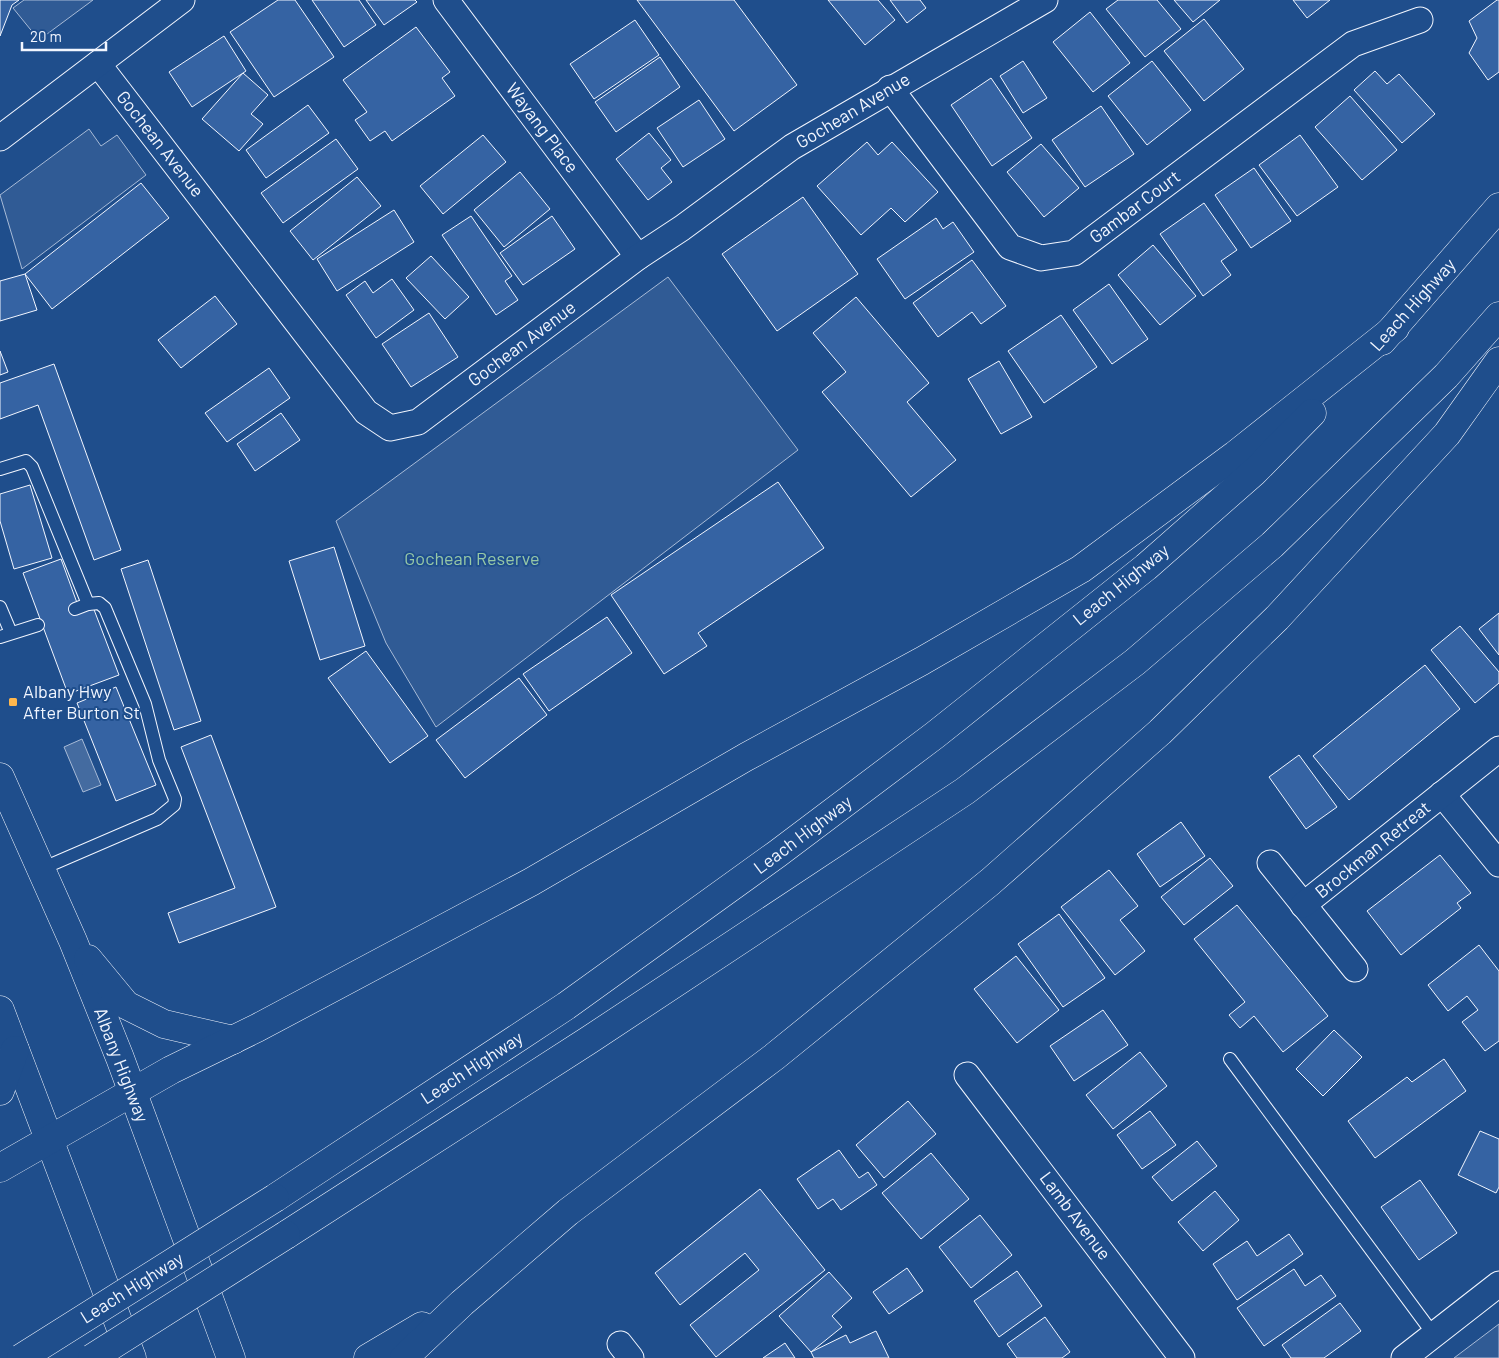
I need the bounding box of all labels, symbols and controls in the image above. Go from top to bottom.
scale bar [22,20,106,52]
text: 20 m [30,27,62,45]
street label: Gochean Avenue [792,67,913,153]
street label: Wayang Place [502,78,584,177]
street label: Gochean Avenue [112,86,209,201]
street label: Gambar Court [1085,165,1184,247]
street label: Leach Highway [1365,253,1460,355]
street label: Gochean Avenue [463,296,580,391]
street label: Leach Highway [1068,539,1173,630]
park label: Gochean Reserve [404,547,540,569]
place label: Albany Hwy After Burton St [23,680,140,723]
marker: Albany Hwy After Burton St [7,696,19,708]
street label: Leach Highway [749,790,856,878]
street label: Brockman Retreat [1310,796,1434,902]
street label: Albany Highway [90,1004,154,1125]
street label: Leach Highway [416,1026,527,1108]
street label: Lamb Avenue [1035,1167,1116,1264]
street label: Leach Highway [76,1247,187,1328]

